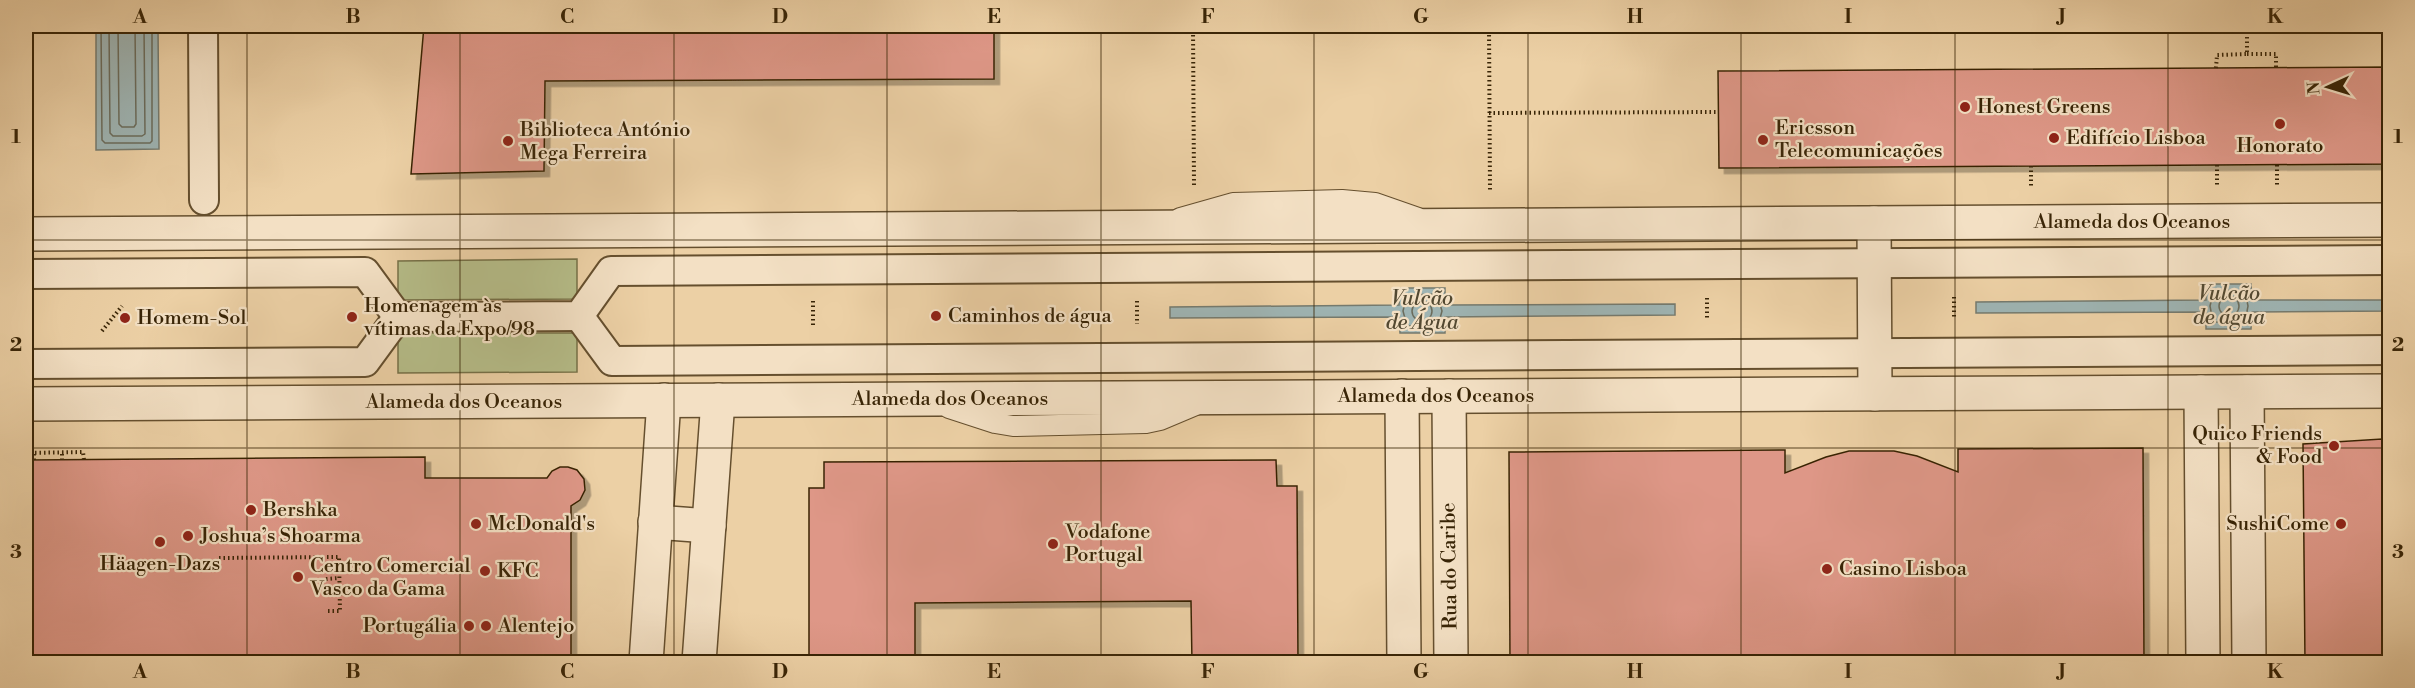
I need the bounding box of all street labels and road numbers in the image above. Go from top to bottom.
street label: Alameda dos Oceanos [2033,210,2230,235]
street label: Alameda dos Oceanos [1337,384,1534,409]
street label: Alameda dos Oceanos [851,387,1048,412]
street label: Alameda dos Oceanos [365,390,562,415]
street label: Rua do Caribe [1436,502,1464,630]

